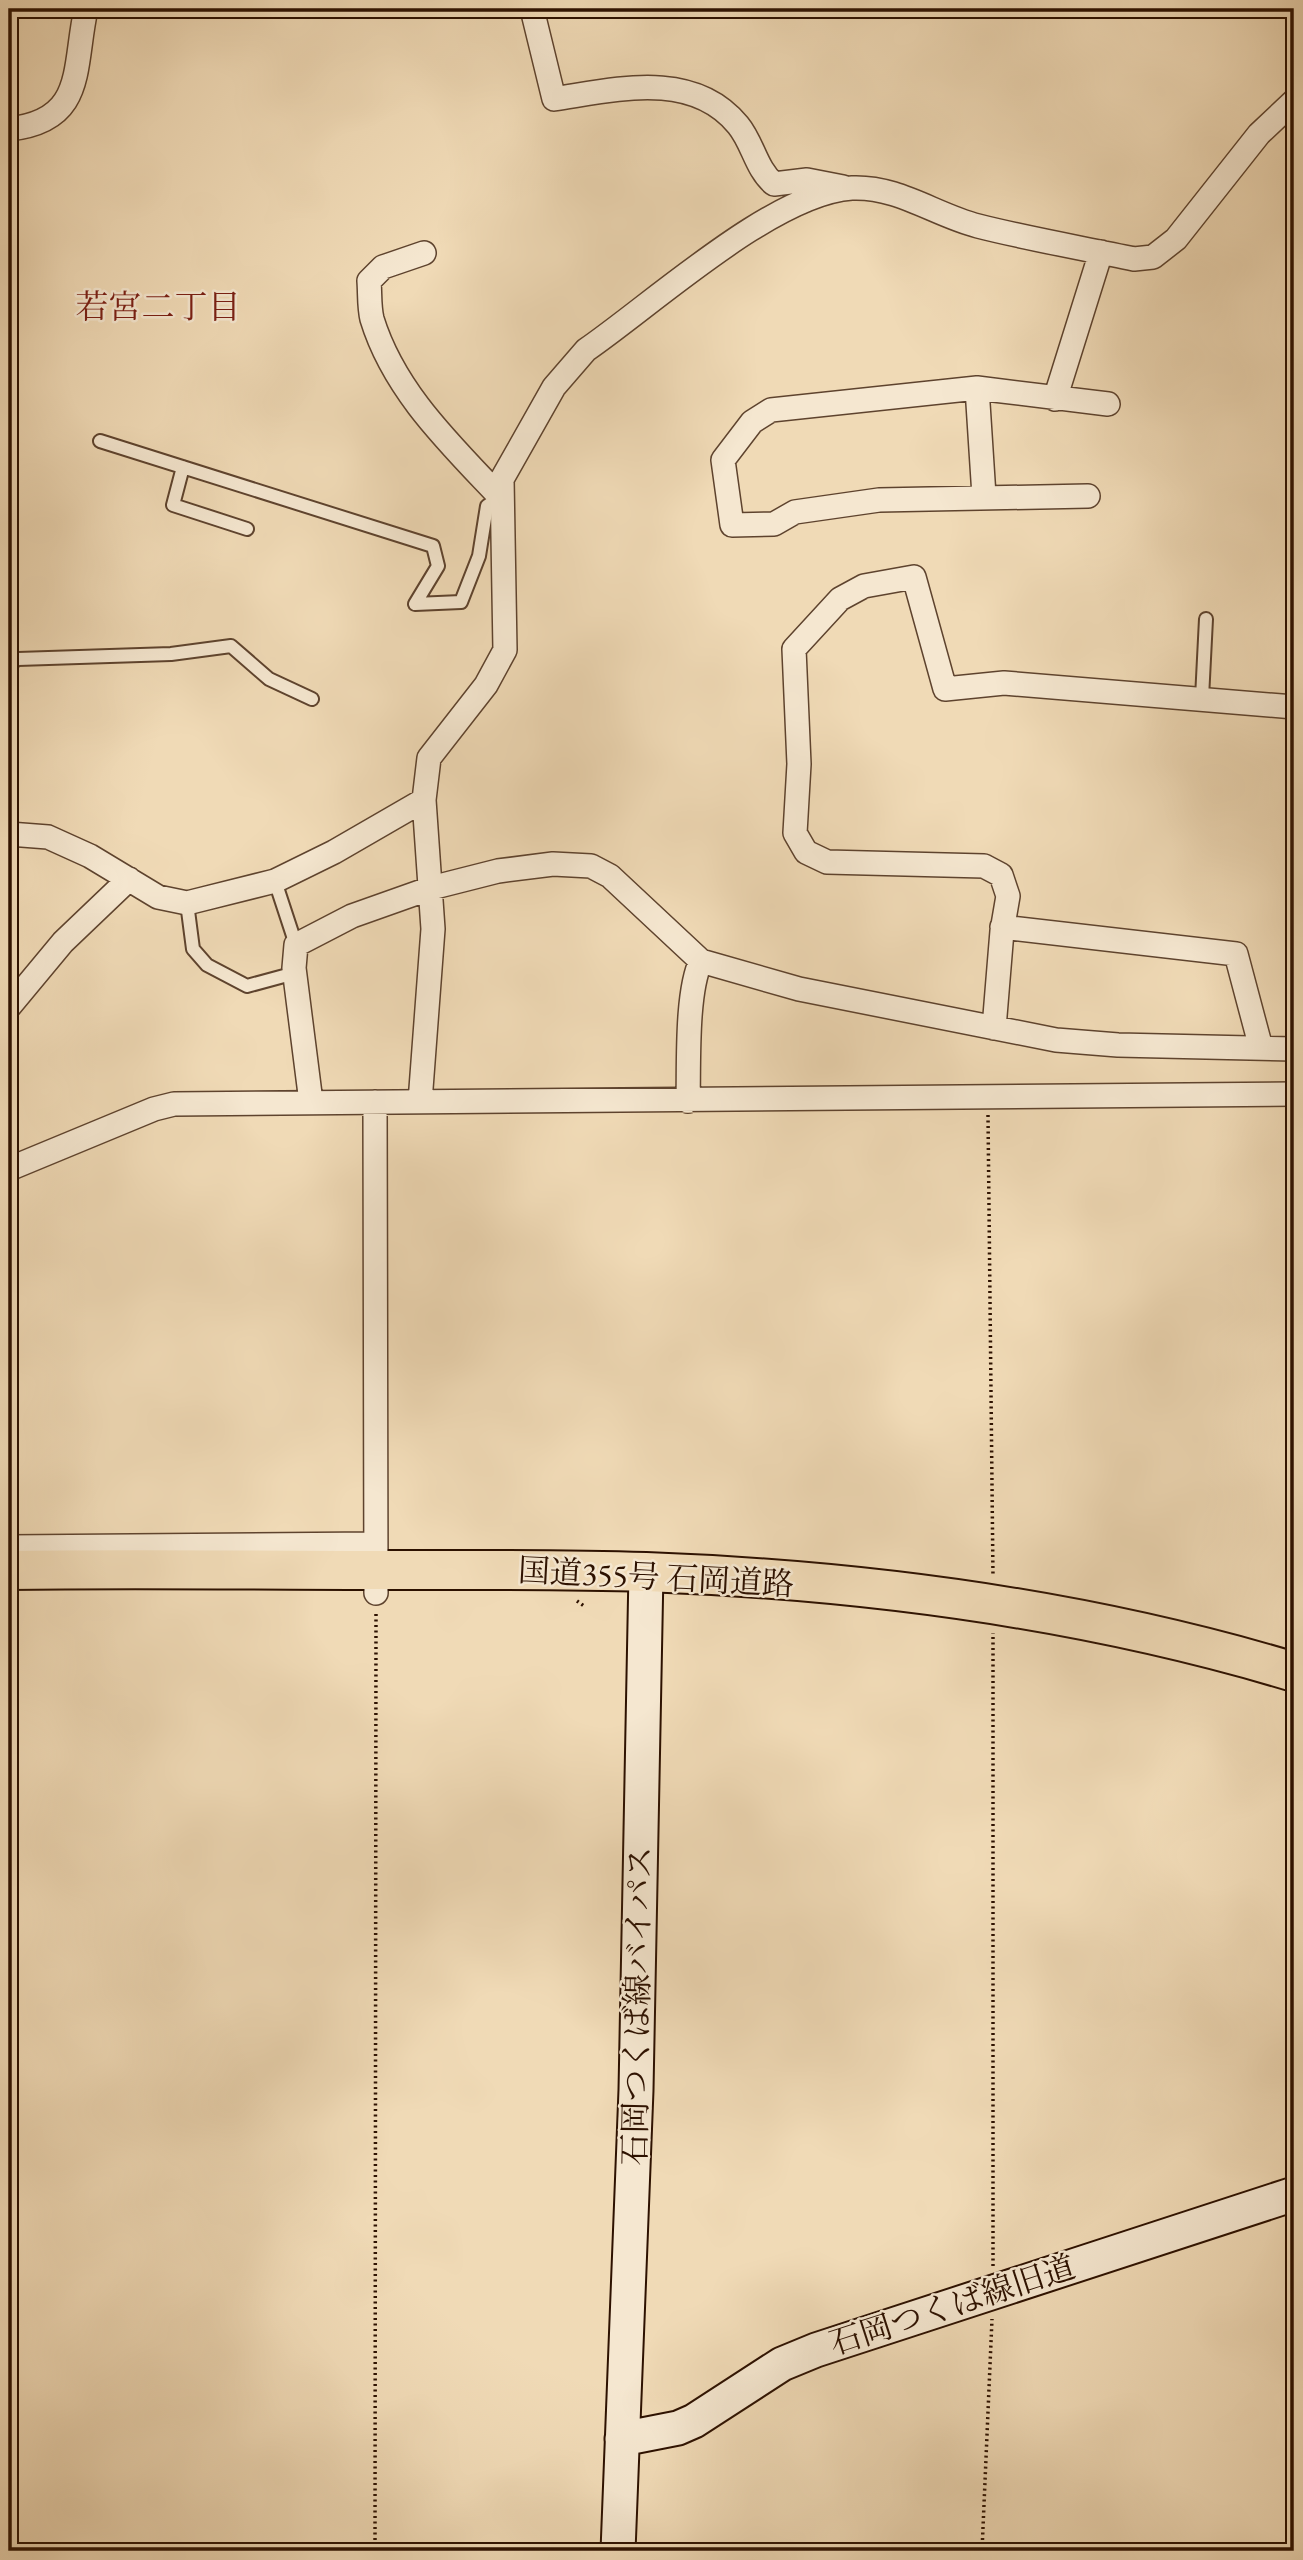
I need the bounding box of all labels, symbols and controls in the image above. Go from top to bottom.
district label: 若宮二丁目 [76,285,241,328]
street label: 国道355号 石岡道路 [517,1549,795,1605]
street label: 石岡つくば線バイパス [613,1846,661,2166]
street label: 石岡つくば線旧道 [824,2245,1080,2365]

